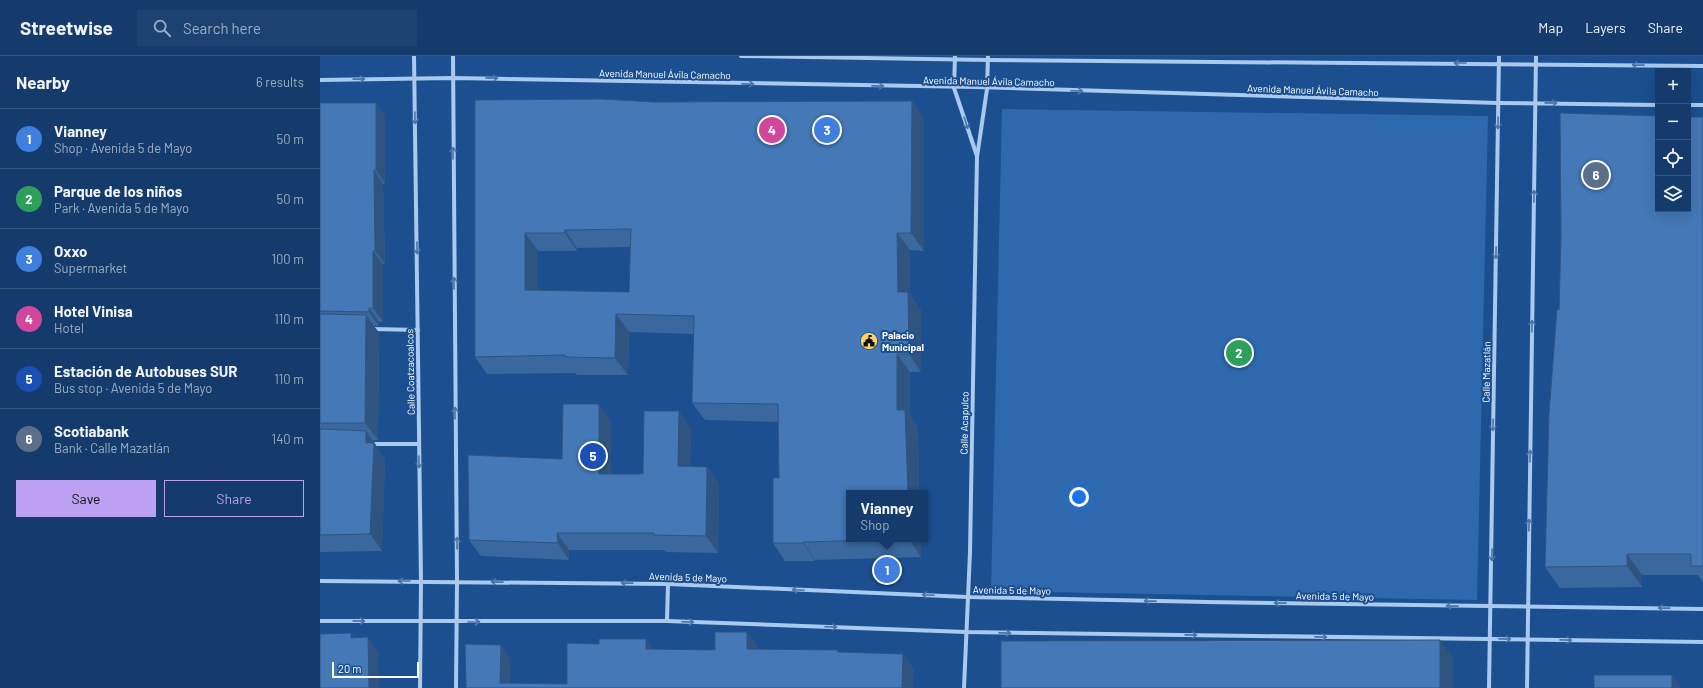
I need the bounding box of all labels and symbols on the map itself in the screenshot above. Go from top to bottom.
one-way arrow [1454,59,1467,67]
one-way arrow [1632,61,1645,69]
street label: Avenida Manuel Ávila Camacho [599,67,731,81]
one-way arrow [485,74,498,82]
street label: Avenida Manuel Ávila Camacho [923,74,1055,88]
one-way arrow [352,76,365,83]
one-way arrow [741,80,754,87]
one-way arrow [871,82,884,90]
street label: Avenida Manuel Ávila Camacho [1247,82,1379,98]
one-way arrow [1070,87,1083,95]
one-way arrow [1544,100,1557,107]
one-way arrow [411,111,419,124]
pin: 4 [759,115,785,145]
pin: 3 [814,115,840,145]
one-way arrow [963,116,970,129]
one-way arrow [1494,116,1502,129]
one-way arrow [449,147,457,160]
pin: 6 [1583,160,1609,190]
one-way arrow [1530,190,1538,203]
one-way arrow [413,241,421,254]
one-way arrow [1492,246,1500,259]
one-way arrow [450,277,458,290]
one-way arrow [1528,320,1536,333]
street label: Calle Coatzacoalcos [403,329,417,415]
place label: Palacio Municipal [882,329,924,353]
public building icon: Palacio Municipal [859,331,879,351]
pin: 2 [1226,338,1252,368]
street label: Calle Mazatlán [1479,341,1493,403]
street label: Calle Acapulco [957,391,971,455]
one-way arrow [451,407,459,420]
one-way arrow [1490,418,1497,431]
pin: 5 [580,441,606,471]
one-way arrow [1526,450,1534,463]
one-way arrow [416,455,423,468]
your location [1069,487,1089,507]
one-way arrow [1525,519,1533,532]
one-way arrow [453,537,461,550]
one-way arrow [1488,548,1496,561]
pin: 1 [874,555,900,585]
street label: Avenida 5 de Mayo [649,570,727,584]
one-way arrow [398,578,411,585]
one-way arrow [491,578,504,586]
one-way arrow [621,579,634,587]
street label: Avenida 5 de Mayo [973,583,1051,597]
one-way arrow [792,586,805,593]
street label: Avenida 5 de Mayo [1296,589,1374,603]
one-way arrow [922,592,935,599]
one-way arrow [1144,597,1157,605]
one-way arrow [1274,599,1287,607]
one-way arrow [1446,602,1459,609]
one-way arrow [1658,604,1671,612]
one-way arrow [352,617,365,625]
one-way arrow [467,618,480,626]
one-way arrow [681,618,694,625]
one-way arrow [824,623,837,631]
one-way arrow [998,629,1011,637]
one-way arrow [1184,631,1197,639]
one-way arrow [1314,633,1327,641]
one-way arrow [1498,635,1511,643]
one-way arrow [1559,636,1572,644]
scale bar [332,660,419,679]

